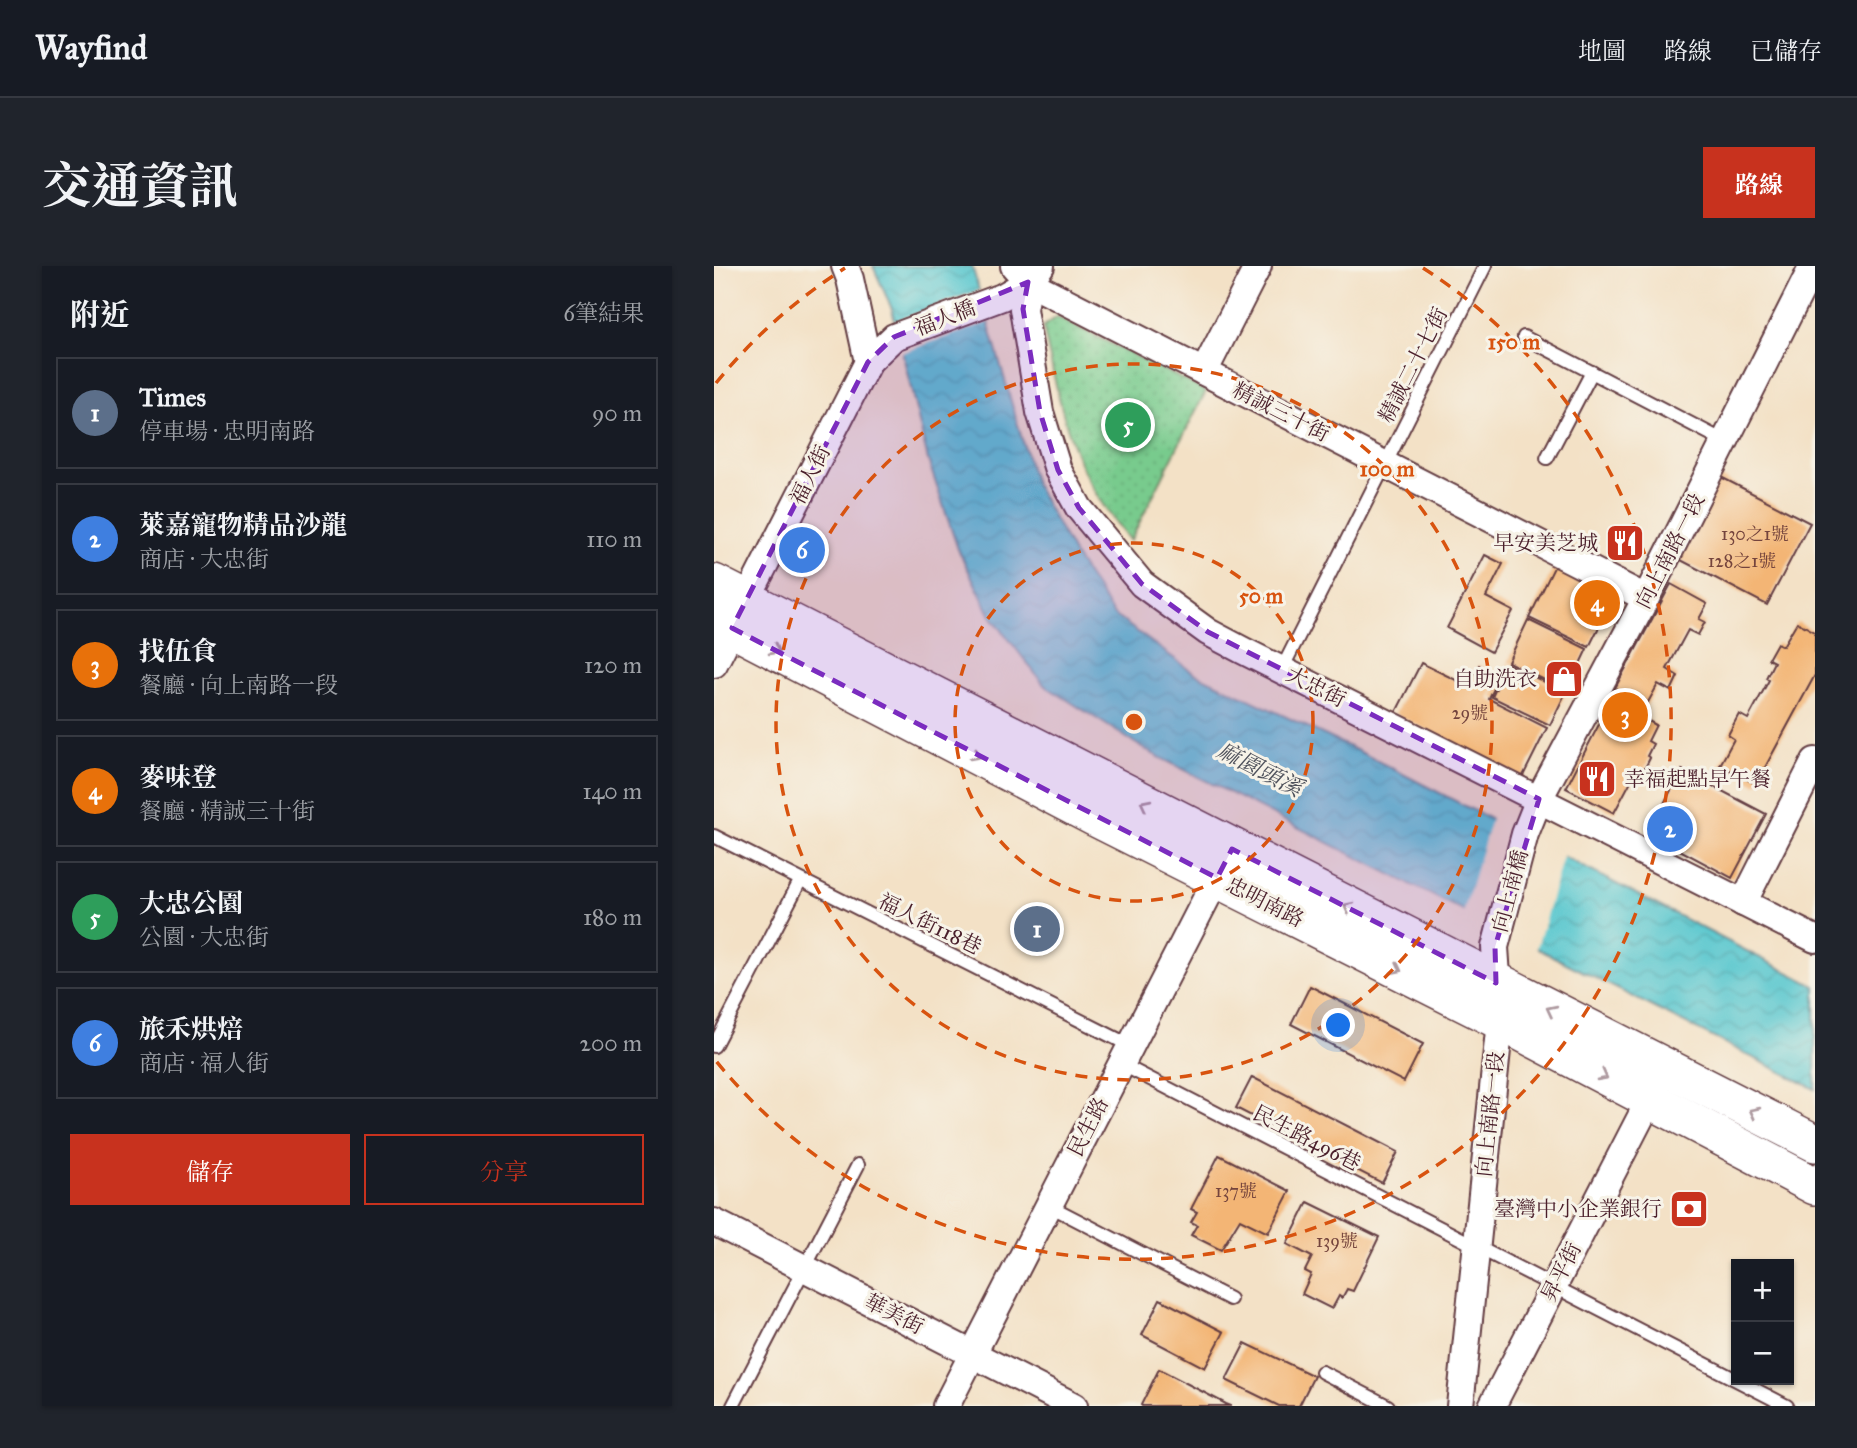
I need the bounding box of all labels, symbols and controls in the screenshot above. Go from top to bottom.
text: Wayfind [35,28,147,68]
text: 地圖 [1578,36,1626,66]
text: 路線 [1664,36,1712,66]
text: 已儲存 [1750,36,1822,66]
button: 路線 [1703,147,1815,218]
text: 交通資訊 [42,157,238,216]
street label: 福人橋 [911,295,979,341]
text: 附近 [70,297,130,333]
text: 6筆結果 [563,299,644,327]
street label: 精誠二十七街 [1373,303,1453,427]
text: 150 m [1488,329,1540,355]
street label: 精誠三十街 [1228,377,1334,447]
text: Times [139,381,206,413]
text: 1 [90,399,100,427]
text: 90 m [592,399,642,427]
pin: 5 [1105,399,1151,451]
text: 停車場 · 忠明南路 [139,417,315,445]
street label: 福人街 [784,441,836,509]
text: 100 m [1360,456,1415,482]
street label: 向上南路一段 [1630,489,1710,613]
text: 萊嘉寵物精品沙龍 [139,509,347,541]
restaurant icon: 早安美芝城 [1604,522,1646,564]
house number: 130之1號 [1721,523,1789,545]
pin: 6 [779,524,825,576]
text: 2 [89,525,101,553]
text: 110 m [586,525,642,553]
place label: 早安美芝城 [1493,530,1598,556]
text: 商店 · 大忠街 [139,545,269,573]
house number: 128之1號 [1708,550,1776,572]
pin: 4 [1574,577,1620,629]
text: 50 m [1239,583,1283,609]
text: 找伍食 [139,635,217,667]
one-way arrow [767,642,780,655]
text: 3 [90,651,100,679]
text: 120 m [584,651,642,679]
shop icon: 自助洗衣 [1543,658,1585,700]
street label: 大忠街 [1282,661,1350,713]
place label: 自助洗衣 [1453,666,1537,692]
text: 餐廳 · 向上南路一段 [139,671,338,699]
pin: 3 [1602,689,1648,741]
house number: 29號 [1452,702,1488,724]
centre of rings [1122,710,1146,734]
water label: 麻園頭溪 [1213,736,1310,804]
one-way arrow [969,747,981,761]
restaurant icon: 幸福起點早午餐 [1576,758,1618,800]
text: 麥味登 [139,761,217,793]
place label: 幸福起點早午餐 [1624,766,1771,792]
text: 4 [89,777,101,805]
text: 140 m [582,777,642,805]
text: 餐廳 · 精誠三十街 [139,797,315,825]
one-way arrow [1140,798,1152,812]
pin: 2 [1647,803,1693,855]
street label: 向上南橋 [1487,847,1533,935]
street label: 忠明南路 [1222,871,1308,933]
text: 大忠公園 [139,887,243,919]
street label: 福人街118巷 [874,888,986,960]
one-way arrow [1343,902,1355,916]
text: 5 [90,903,100,931]
text: 180 m [583,903,642,931]
pin: 1 [1014,903,1060,955]
text: 公園 · 大忠街 [139,923,269,951]
one-way arrow [1390,961,1403,975]
one-way arrow [1546,1005,1558,1019]
your location [1321,1008,1355,1042]
text: 旅禾烘焙 [139,1013,243,1045]
text: 6 [89,1029,101,1057]
text: 200 m [580,1029,642,1057]
text: 商店 · 福人街 [139,1049,269,1077]
street label: 向上南路一段 [1470,1050,1510,1178]
one-way arrow [1596,1068,1608,1082]
street label: 民生路 [1062,1093,1114,1161]
street label: 民生路496巷 [1249,1100,1365,1176]
one-way arrow [1749,1107,1761,1121]
button: 儲存 [70,1134,350,1205]
button: 分享 [364,1134,644,1205]
house number: 137號 [1215,1180,1257,1202]
bank icon: 臺灣中小企業銀行 [1668,1188,1710,1230]
place label: 臺灣中小企業銀行 [1494,1196,1662,1222]
house number: 139號 [1316,1230,1358,1252]
street label: 昇平街 [1535,1238,1587,1306]
map controls [1731,1259,1794,1385]
button: + [1731,1259,1794,1322]
street label: 華美街 [860,1288,928,1340]
button: − [1731,1322,1794,1385]

